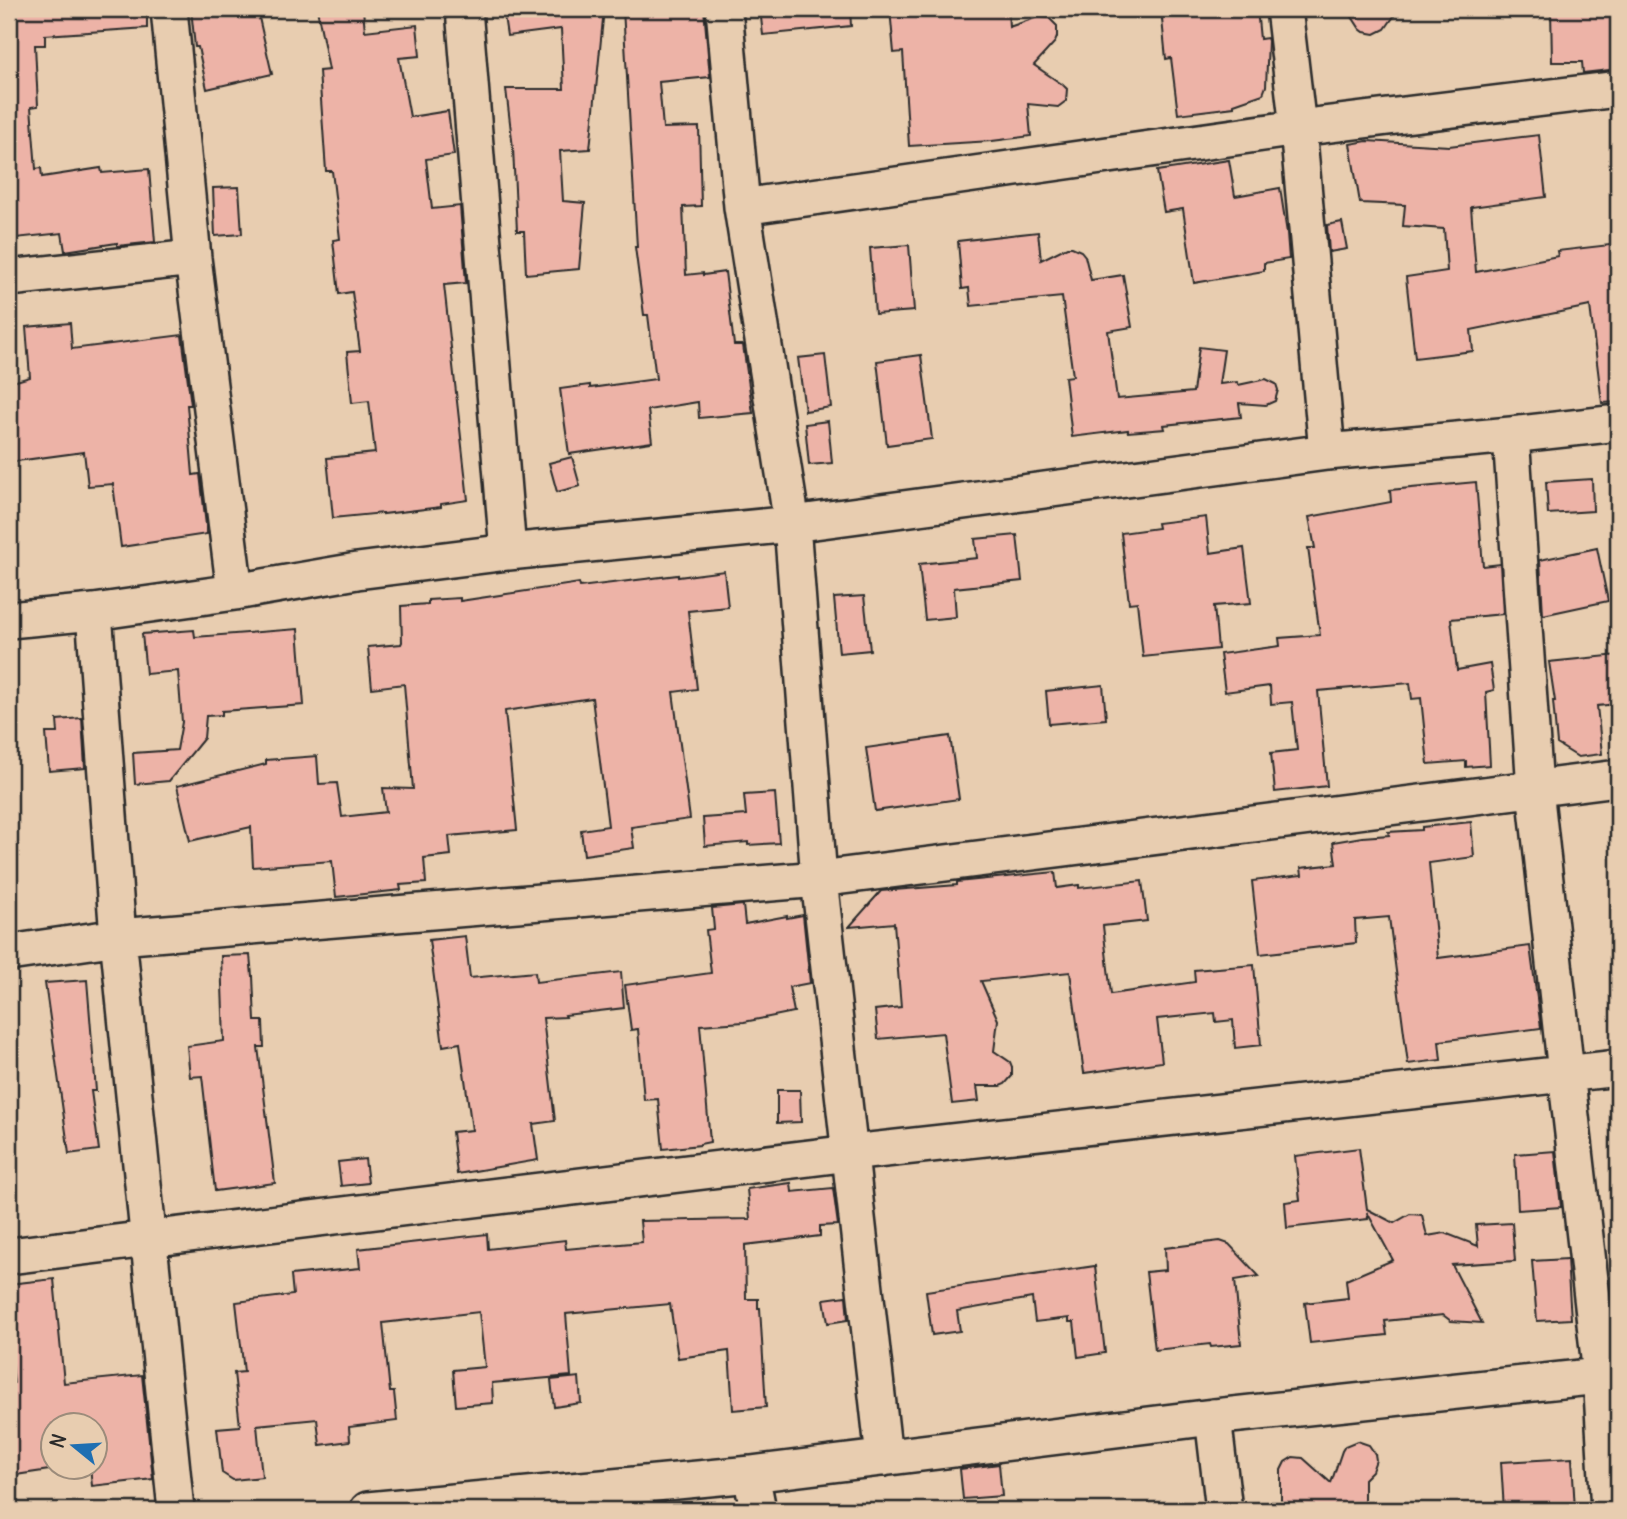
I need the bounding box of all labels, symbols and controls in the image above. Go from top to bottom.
north arrow [38,1410,108,1480]
text: N [44,1431,71,1451]

